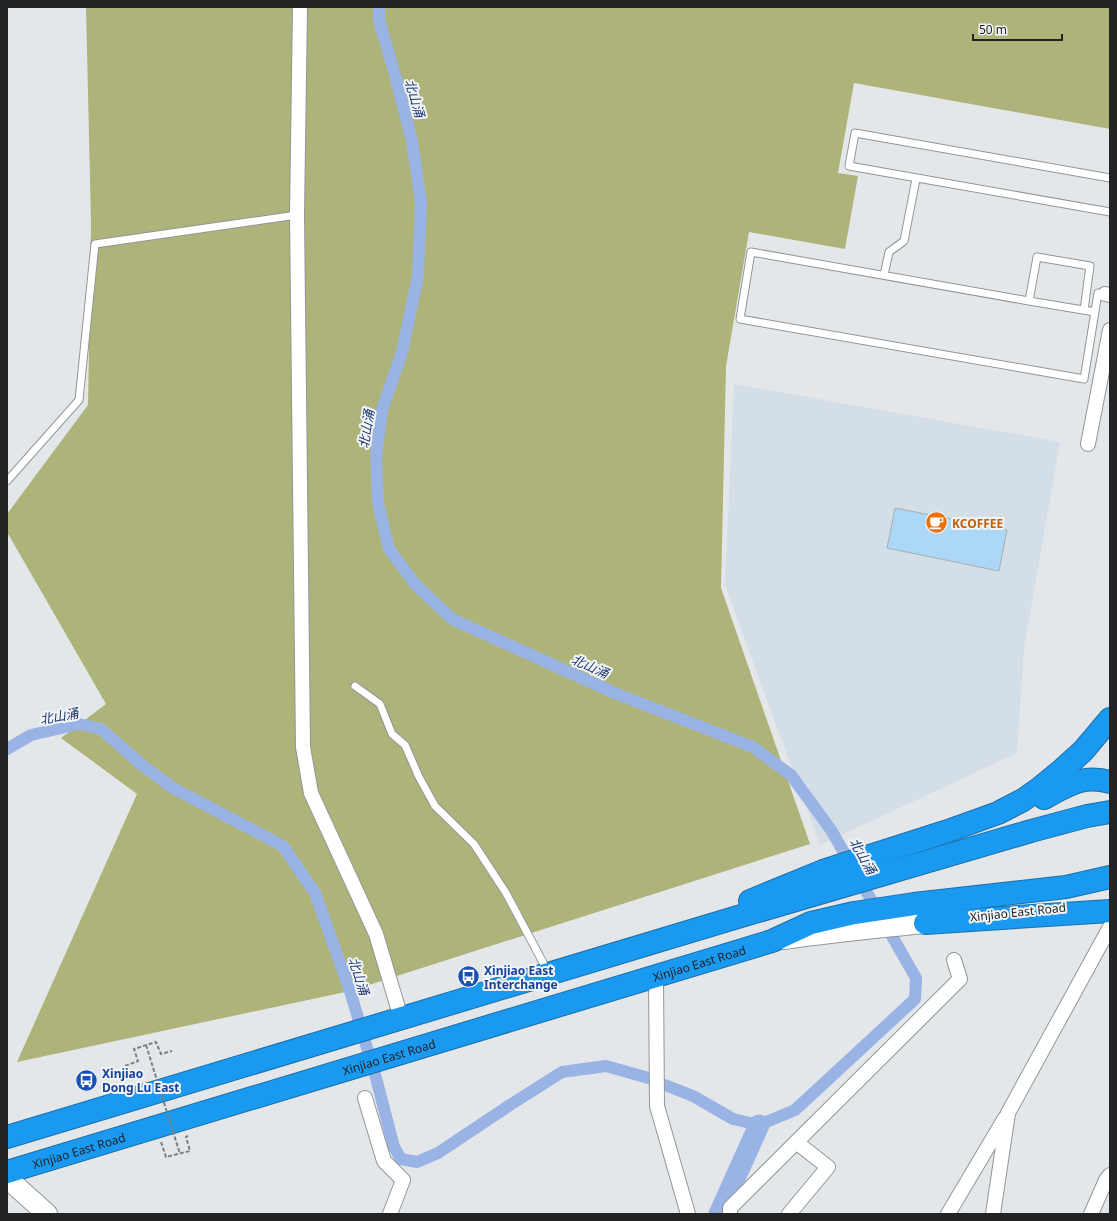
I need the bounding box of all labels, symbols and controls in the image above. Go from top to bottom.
scale bar [973,16,1062,42]
text: 50 m [979,21,1007,38]
water label: 北山涌 [401,77,430,121]
water label: 北山涌 [354,406,378,450]
cafe icon: KCOFFEE [924,510,950,536]
place label: KCOFFEE [952,515,1004,532]
water label: 北山涌 [569,650,613,683]
water label: 北山涌 [38,703,82,728]
water label: 北山涌 [845,835,882,879]
street label: Xinjiao East Road [969,899,1067,925]
street label: Xinjiao East Road [651,941,748,985]
water label: 北山涌 [344,955,374,999]
place label: Xinjiao East Interchange [484,962,558,993]
bus stop icon: Xinjiao East Interchange [456,964,482,990]
street label: Xinjiao East Road [340,1035,438,1079]
place label: Xinjiao Dong Lu East [102,1065,180,1096]
bus stop icon: Xinjiao Dong Lu East [73,1067,99,1093]
street label: Xinjiao East Road [30,1128,127,1172]

